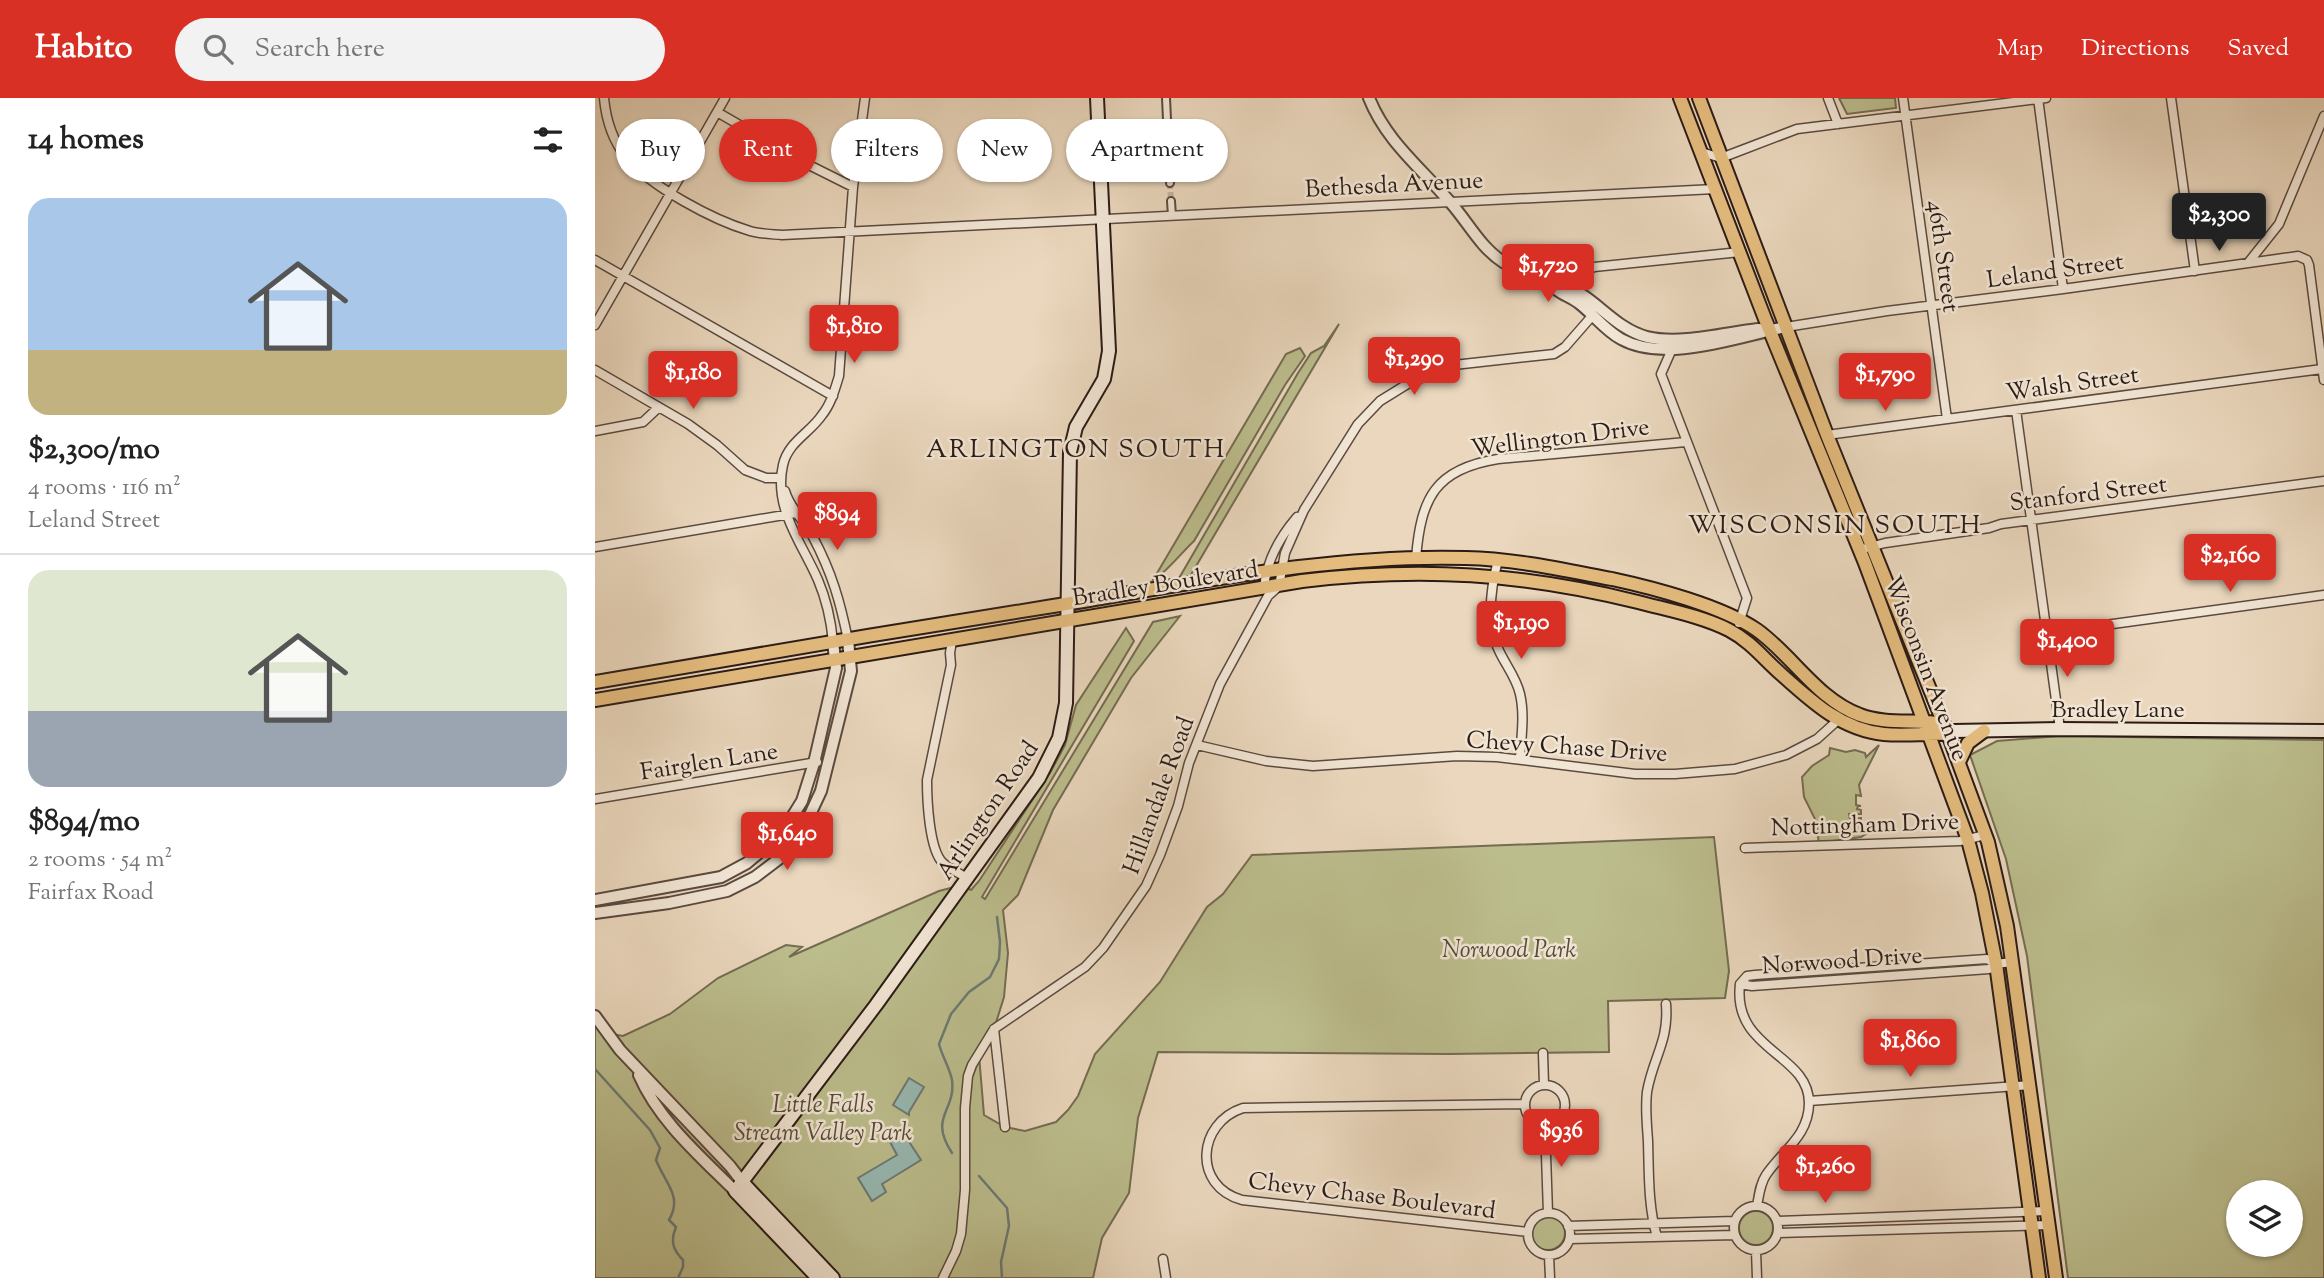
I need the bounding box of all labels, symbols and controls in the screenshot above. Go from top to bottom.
search box [175,18,665,81]
text: Habito [35,25,133,73]
icon: search [199,30,237,68]
text: Search here [255,31,385,68]
text: Map [1997,32,2043,66]
text: Directions [2081,32,2189,66]
text: Saved [2227,32,2289,66]
text: 14 homes [28,119,144,162]
chip: Buy [616,119,705,182]
chip: Rent [719,119,817,182]
chip: Filters [831,119,943,182]
chip: New [957,119,1052,182]
chip: Apartment [1066,119,1228,182]
icon: filters [529,121,567,159]
street label: Bethesda Avenue [1304,164,1484,208]
pin: $2,300 [2162,194,2276,253]
street label: 46th Street [1917,198,1967,315]
text: $2,300 [2188,199,2250,232]
icon: home [235,243,361,369]
pin: $1,720 [1491,244,1605,304]
street label: Leland Street [1985,246,2126,298]
text: $1,720 [1518,250,1578,283]
pin: $1,810 [797,306,911,365]
text: $1,810 [825,311,883,344]
pin: $1,290 [1357,338,1471,397]
text: $1,290 [1384,343,1444,376]
pin: $1,180 [636,352,750,411]
pin: $1,790 [1828,354,1942,413]
text: $1,180 [664,357,722,390]
text: $1,790 [1855,359,1915,392]
street label: Walsh Street [2004,359,2141,411]
street label: Wellington Drive [1469,411,1651,467]
text: $2,300/mo [28,429,160,472]
district label: ARLINGTON SOUTH [926,432,1226,469]
street label: Stanford Street [2008,468,2169,522]
text: 4 rooms · 116 m² [28,472,181,505]
pin: $894 [796,492,878,552]
text: $894 [814,498,860,531]
text: Leland Street [28,505,160,538]
district label: WISCONSIN SOUTH [1688,508,1982,545]
pin: $2,160 [2173,534,2287,594]
text: $2,160 [2200,540,2260,573]
street label: Bradley Boulevard [1070,553,1261,616]
street label: Wisconsin Avenue [1874,571,1976,766]
pin: $1,190 [1464,602,1578,661]
text: $1,190 [1493,607,1549,640]
icon: home [235,615,361,741]
pin: $1,400 [2010,620,2124,679]
text: $1,400 [2036,625,2098,658]
street label: Bradley Lane [2051,694,2185,728]
street label: Hillandale Road [1116,712,1204,879]
street label: Chevy Chase Drive [1465,724,1669,772]
street label: Arlington Road [929,734,1048,888]
street label: Fairglen Lane [638,735,781,791]
text: $894/mo [28,801,140,844]
street label: Nottingham Drive [1770,806,1960,846]
pin: $1,640 [730,812,844,872]
text: $1,640 [757,818,817,851]
text: 2 rooms · 54 m² [28,844,172,877]
text: Fairfax Road [28,877,154,910]
park label: Norwood Park [1442,934,1576,968]
street label: Norwood Drive [1761,939,1924,985]
pin: $1,860 [1853,1020,1967,1079]
text: $1,860 [1880,1025,1940,1058]
park label: Little Falls Stream Valley Park [734,1089,912,1151]
pin: $936 [1520,1110,1602,1169]
text: $936 [1539,1115,1583,1148]
pin: $1,260 [1768,1146,1882,1205]
text: $1,260 [1795,1151,1855,1184]
street label: Chevy Chase Boulevard [1246,1165,1498,1229]
map controls [2226,1180,2303,1257]
button: layers [2226,1180,2303,1257]

